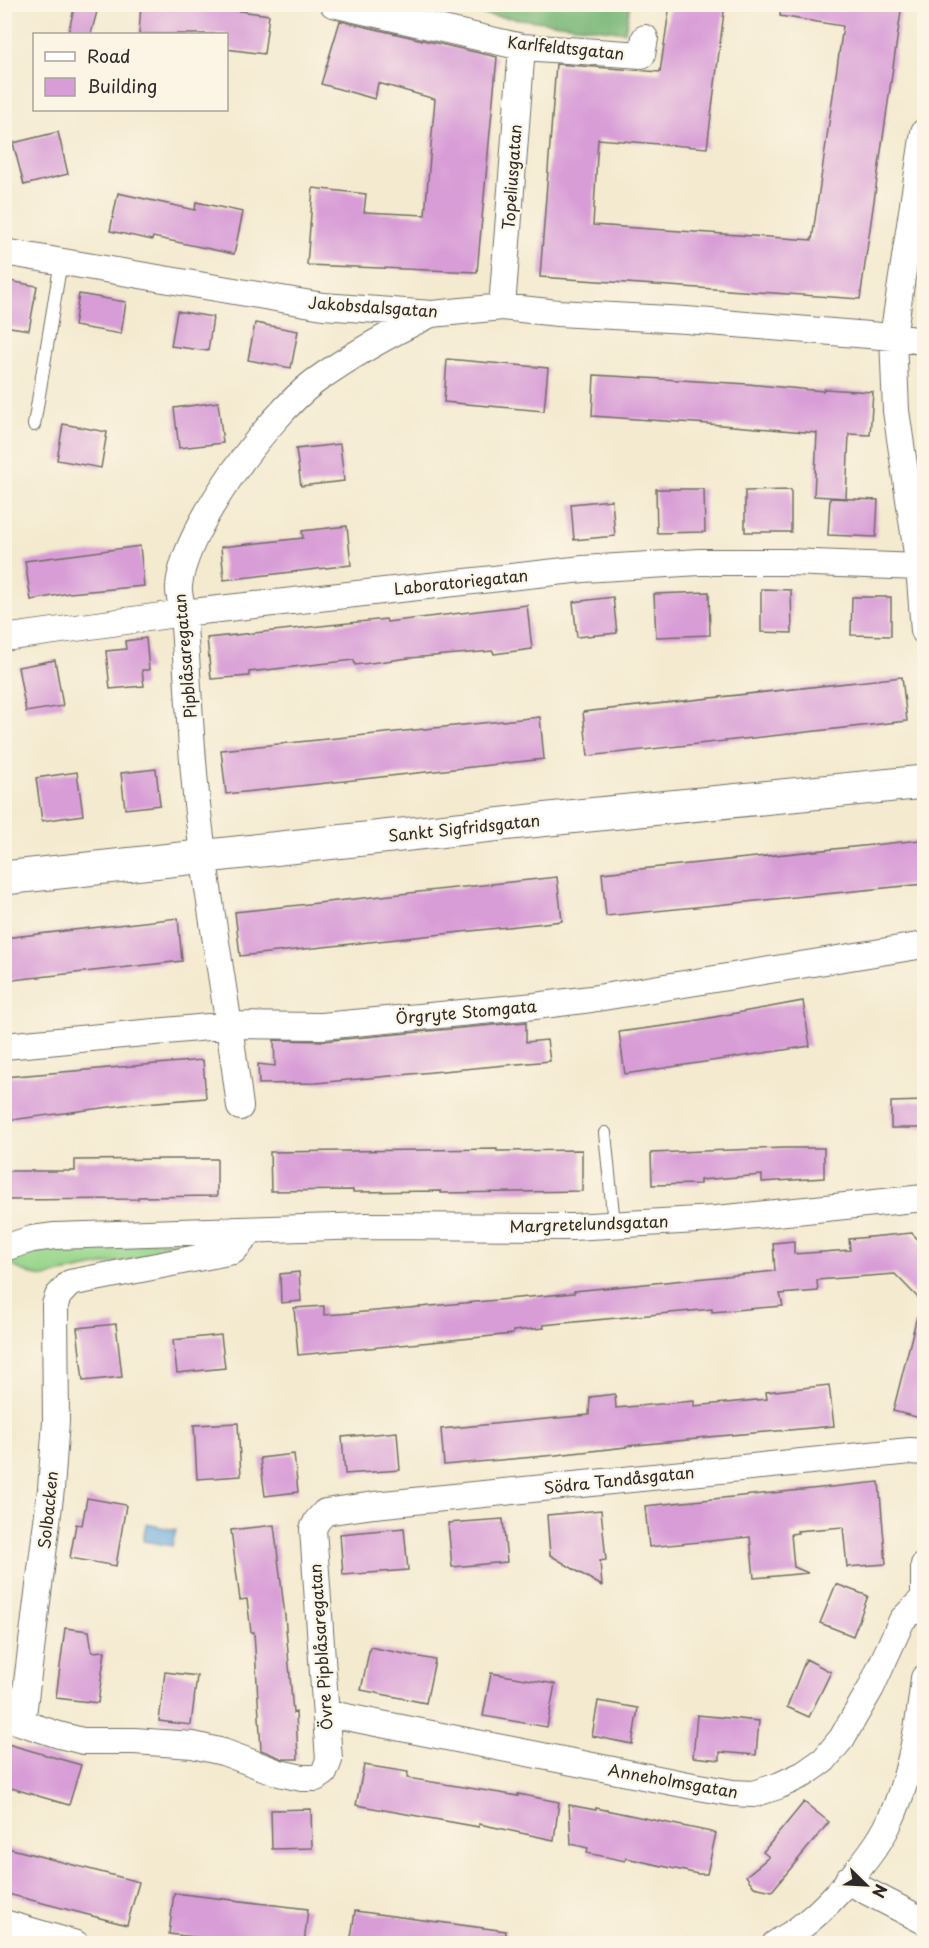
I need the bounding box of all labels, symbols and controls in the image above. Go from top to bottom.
street label: Karlfeldtsgatan [507,29,626,65]
legend [33,33,228,111]
text: Road [87,42,131,69]
text: Building [87,72,157,99]
street label: Topeliusgatan [495,123,527,231]
street label: Jakobsdalsgatan [307,290,439,323]
street label: Laboratoriegatan [393,562,529,600]
street label: Pipblåsaregatan [167,593,201,719]
street label: Sankt Sigfridsgatan [387,807,541,847]
street label: Örgryte Stomgata [394,993,537,1029]
street label: Margretelundsgatan [509,1208,669,1238]
street label: Södra Tandåsgatan [542,1459,695,1499]
street label: Solbacken [31,1470,63,1550]
street label: Övre Pipblåsaregatan [302,1563,338,1731]
street label: Anneholmsgatan [606,1757,740,1803]
north arrow [836,1855,896,1915]
text: N [867,1881,894,1902]

